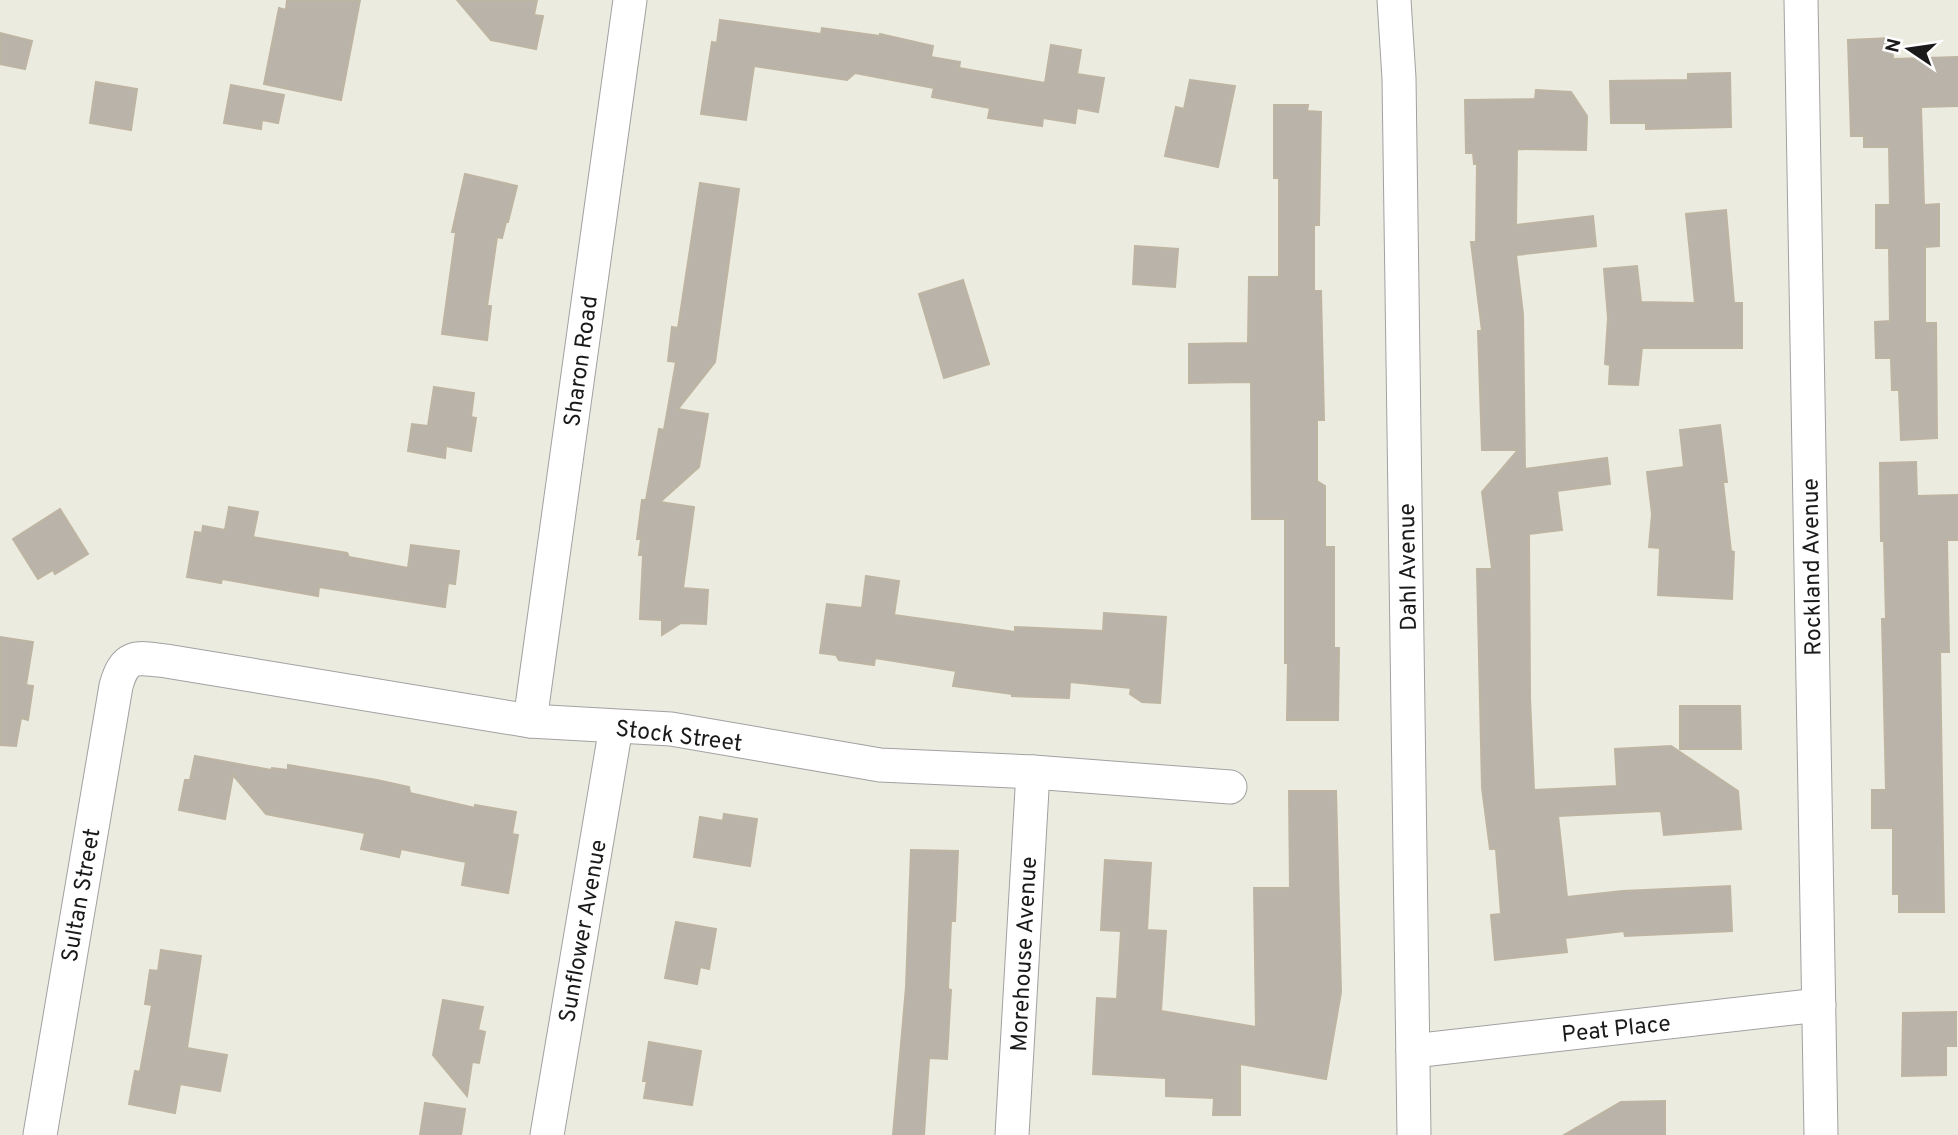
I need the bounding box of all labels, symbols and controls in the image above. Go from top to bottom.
north arrow [1874,14,1944,84]
text: N [1881,36,1908,55]
street label: Sharon Road [559,294,606,429]
street label: Rockland Avenue [1797,478,1830,656]
street label: Dahl Avenue [1394,503,1425,631]
street label: Stock Street [614,715,744,760]
street label: Sultan Street [56,826,108,965]
street label: Sunflower Avenue [554,838,615,1025]
street label: Morehouse Avenue [1006,856,1045,1052]
street label: Peat Place [1560,1010,1672,1051]

